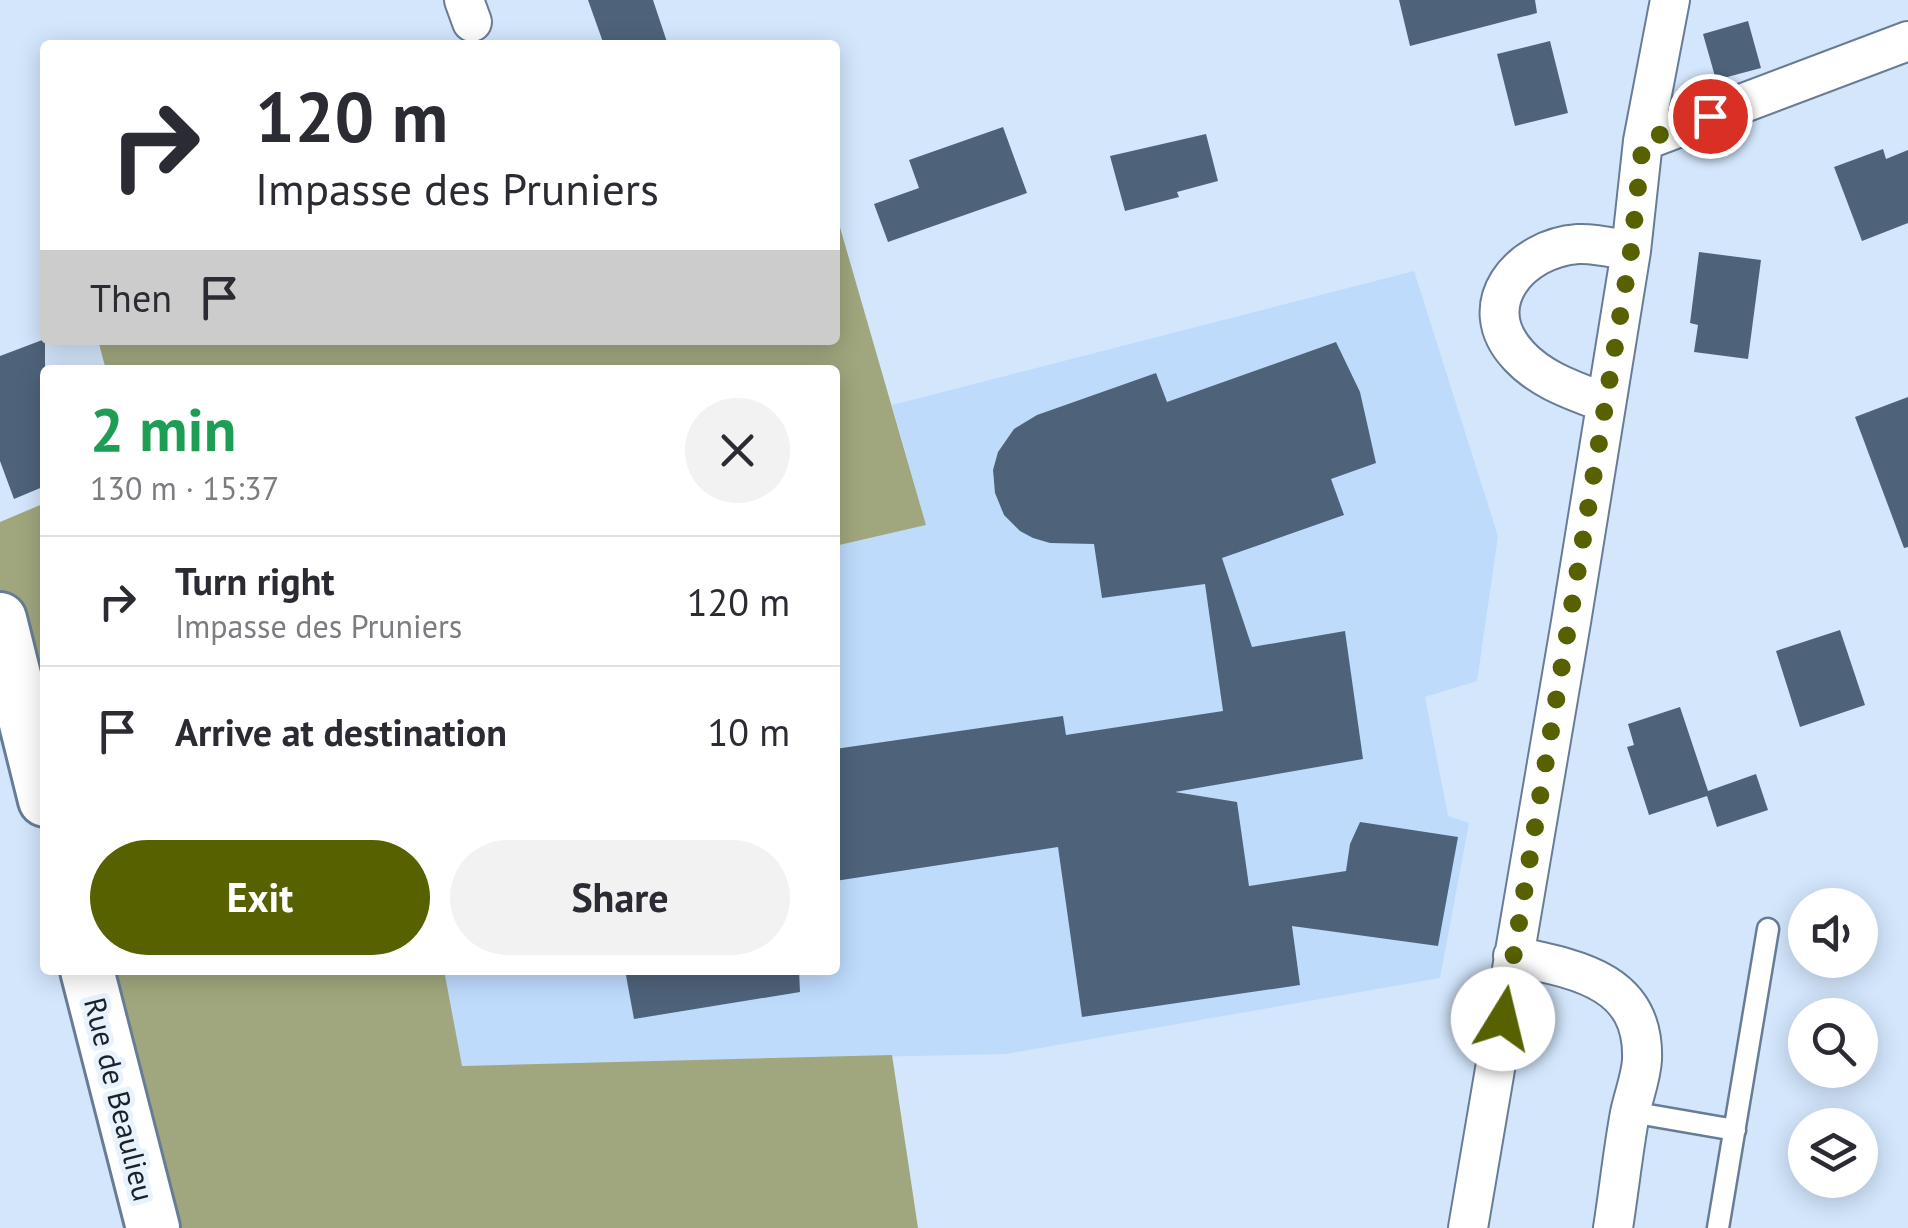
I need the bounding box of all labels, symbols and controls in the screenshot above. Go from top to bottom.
text: 120 m [255,71,448,161]
pin [1668,74,1753,159]
icon: right [90,80,220,210]
icon: arrive [1683,89,1738,144]
text: Impasse des Pruniers [255,159,659,217]
icon: arrive [192,270,247,325]
text: Then [90,273,172,322]
text: 2 min [90,390,236,468]
button: close [685,398,790,503]
text: 130 m · 15:37 [90,467,279,509]
text: Turn right [175,556,335,605]
icon: right [90,574,145,629]
text: 120 m [687,577,790,626]
text: Impasse des Pruniers [175,605,462,647]
icon: arrive [90,704,145,759]
text: Arrive at destination [175,707,507,756]
text: 10 m [708,707,790,756]
button: Exit [90,840,430,955]
button: Share [450,840,790,955]
map controls [1788,888,1878,1198]
button: sound [1788,888,1878,978]
position arrow [1451,967,1555,1071]
street label: Rue de Beaulieu [76,993,164,1205]
button: search [1788,998,1878,1088]
button: layers [1788,1108,1878,1198]

